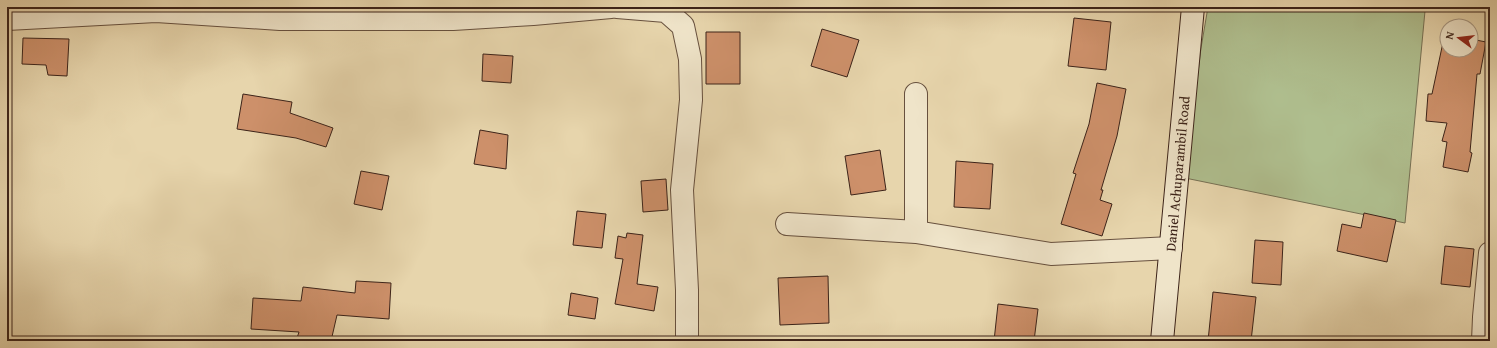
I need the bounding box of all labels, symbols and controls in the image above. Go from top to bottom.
north arrow [1439,18,1479,58]
text: N [1441,29,1458,41]
street label: Daniel Achuparambil Road [1160,95,1195,252]

